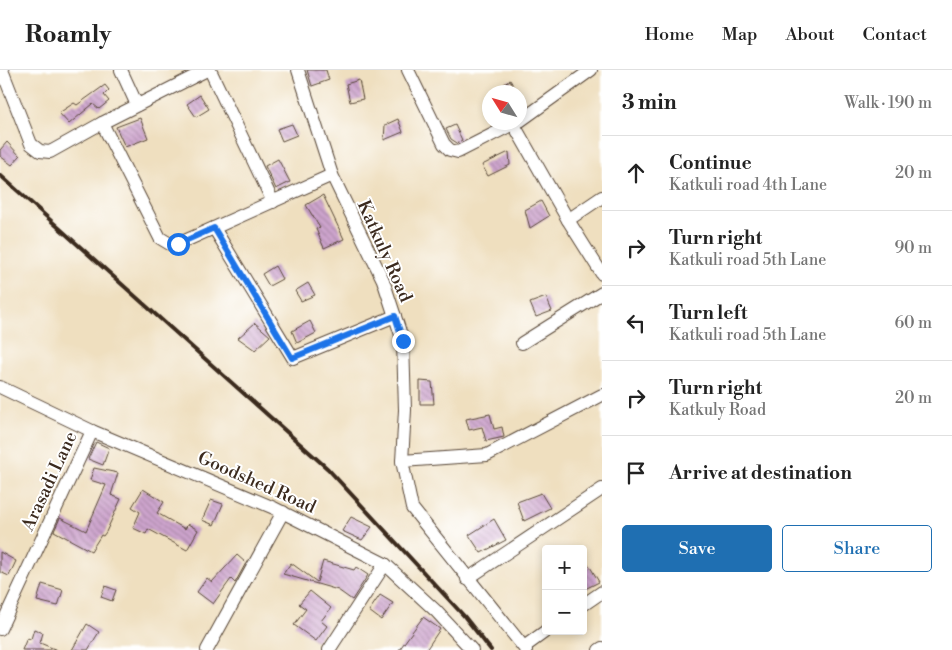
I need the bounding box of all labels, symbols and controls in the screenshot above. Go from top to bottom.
text: Roamly [25,20,111,50]
text: Home [645,23,694,46]
text: Map [722,23,758,46]
text: About [786,23,835,46]
text: Contact [863,23,927,46]
north arrow [482,85,527,130]
text: 3 min [622,90,677,116]
text: Walk · 190 m [844,93,932,113]
text: Continue [669,151,752,175]
icon: ahead [622,159,650,187]
text: 20 m [895,163,932,183]
text: Katkuli road 4th Lane [669,175,827,195]
street label: Katkuly Road [352,197,418,306]
text: Turn right [669,226,762,250]
route start [167,233,190,256]
icon: right [622,234,650,262]
text: 90 m [894,238,932,258]
text: Katkuli road 5th Lane [669,250,826,270]
text: Turn left [669,301,748,325]
icon: left [622,309,650,337]
text: 60 m [894,313,932,333]
text: Katkuli road 5th Lane [669,325,826,345]
route end [392,330,415,353]
text: Turn right [669,376,762,400]
icon: right [622,384,650,412]
text: 20 m [895,388,932,408]
text: Katkuly Road [669,400,766,420]
street label: Arasadi Lane [16,428,82,535]
street label: Goodshed Road [194,446,320,519]
icon: arrive [622,459,650,487]
text: Arrive at destination [669,461,852,485]
button: Save [622,525,772,572]
button: Share [782,525,932,572]
map controls [542,545,587,635]
button: + [542,545,587,590]
button: − [542,590,587,635]

